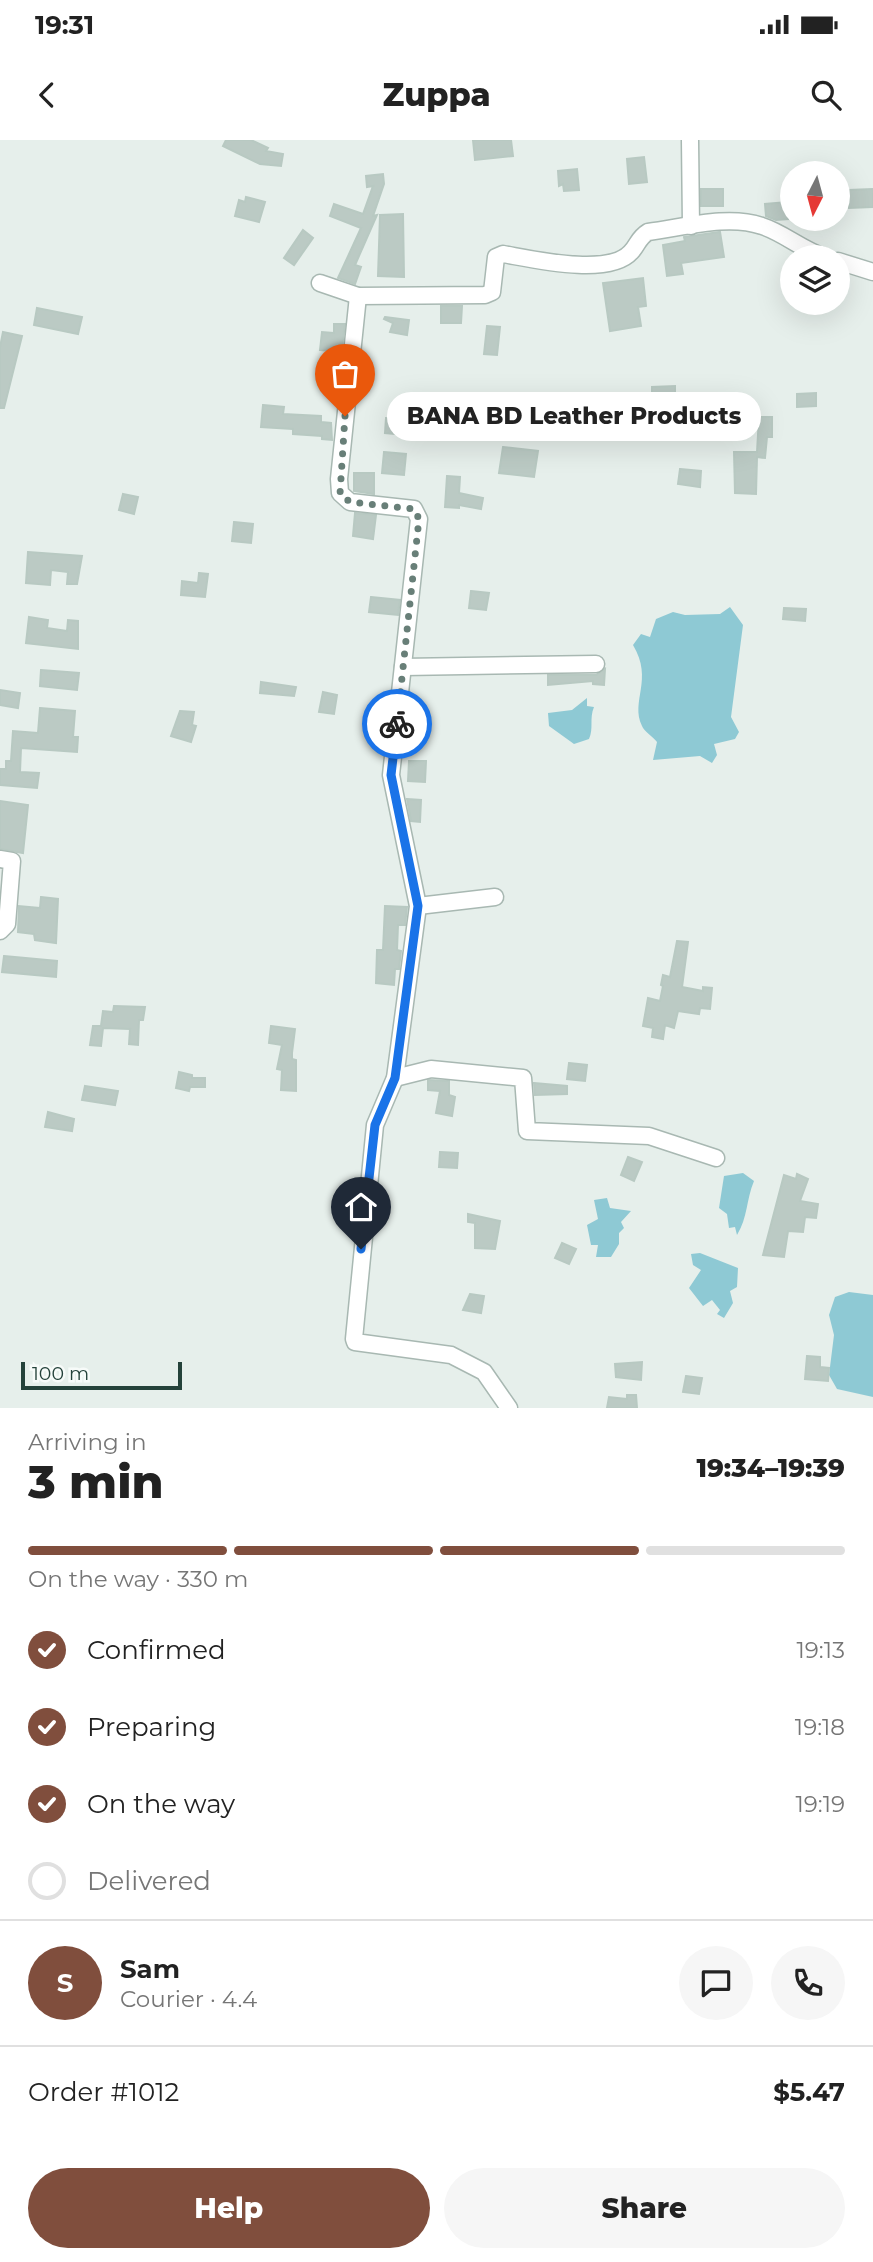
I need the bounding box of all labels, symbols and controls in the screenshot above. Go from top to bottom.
text: 19:31 [35,9,94,41]
text: Zuppa [382,75,491,114]
icon: back [28,76,66,114]
icon: search [807,76,845,114]
north arrow [780,161,850,231]
map controls [780,161,850,315]
button: layers [780,245,850,315]
pin [315,344,375,416]
icon: bag [326,355,364,393]
callout: BANA BD Leather Products [387,392,762,440]
text: BANA BD Leather Products [407,402,741,430]
courier [362,689,432,759]
icon: bike [378,705,416,743]
pin [331,1177,391,1249]
icon: home [342,1188,380,1226]
scale bar [21,1359,182,1391]
text: 100 m [32,1362,89,1385]
text: Arriving in [28,1428,147,1456]
text: 19:34–19:39 [696,1452,845,1484]
text: 3 min [28,1453,164,1510]
text: On the way · 330 m [28,1565,248,1593]
icon: check [28,1631,66,1669]
text: Confirmed [87,1634,226,1666]
text: 19:13 [797,1636,845,1664]
icon: check [28,1708,66,1746]
text: Preparing [87,1711,216,1743]
text: 19:18 [795,1713,845,1741]
icon: check [28,1785,66,1823]
text: On the way [87,1788,235,1820]
text: 19:19 [796,1790,845,1818]
text: Delivered [87,1865,211,1897]
button: chat [679,1946,753,2020]
button: phone [771,1946,845,2020]
text: Sam [120,1953,180,1985]
text: S [57,1967,73,1999]
text: Courier · 4.4 [120,1985,257,2013]
text: Order #1012 [28,2076,179,2108]
text: $5.47 [773,2076,845,2108]
button: Help [28,2168,430,2248]
button: Share [444,2168,845,2248]

